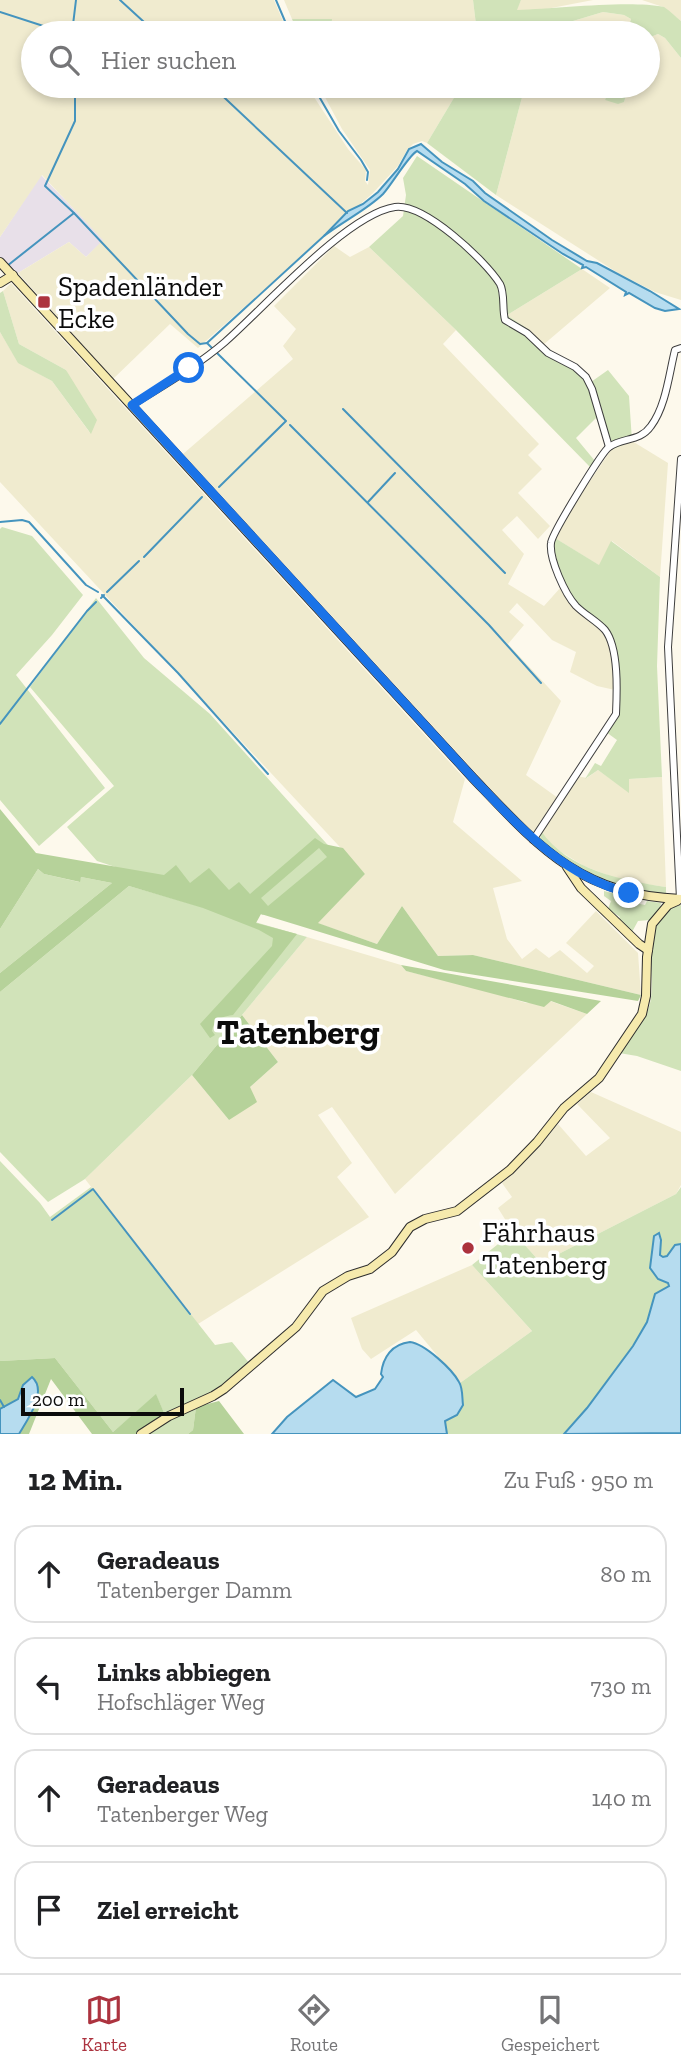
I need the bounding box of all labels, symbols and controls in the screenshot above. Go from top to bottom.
search box [21,21,660,98]
icon: search [45,41,83,79]
text: Hier suchen [101,44,236,76]
place label: Spadenländer Ecke [58,270,224,335]
marker: Spadenländer Ecke [36,294,52,310]
route start [173,352,204,383]
route end [613,877,644,908]
district label: Tatenberg [216,1011,380,1053]
place label: Fährhaus Tatenberg [482,1216,607,1281]
marker: Fährhaus Tatenberg [460,1240,476,1256]
scale bar [21,1385,184,1417]
text: 200 m [32,1388,84,1411]
text: 12 Min. [28,1462,122,1498]
text: Zu Fuß · 950 m [504,1466,653,1494]
text: Geradeaus [97,1544,220,1576]
icon: ahead [30,1555,68,1593]
text: 80 m [600,1560,651,1588]
text: Tatenberger Damm [97,1576,292,1604]
text: Links abbiegen [97,1656,271,1688]
icon: left [30,1667,68,1705]
text: 730 m [591,1672,651,1700]
text: Hofschläger Weg [97,1688,265,1716]
text: Geradeaus [97,1768,220,1800]
icon: ahead [30,1779,68,1817]
text: 140 m [591,1784,651,1812]
text: Tatenberger Weg [97,1800,268,1828]
icon: arrive [30,1891,68,1929]
text: Ziel erreicht [97,1894,238,1926]
tab: Karte [82,1991,127,2056]
tab: Route [290,1991,338,2056]
tab: Gespeichert [501,1991,599,2056]

